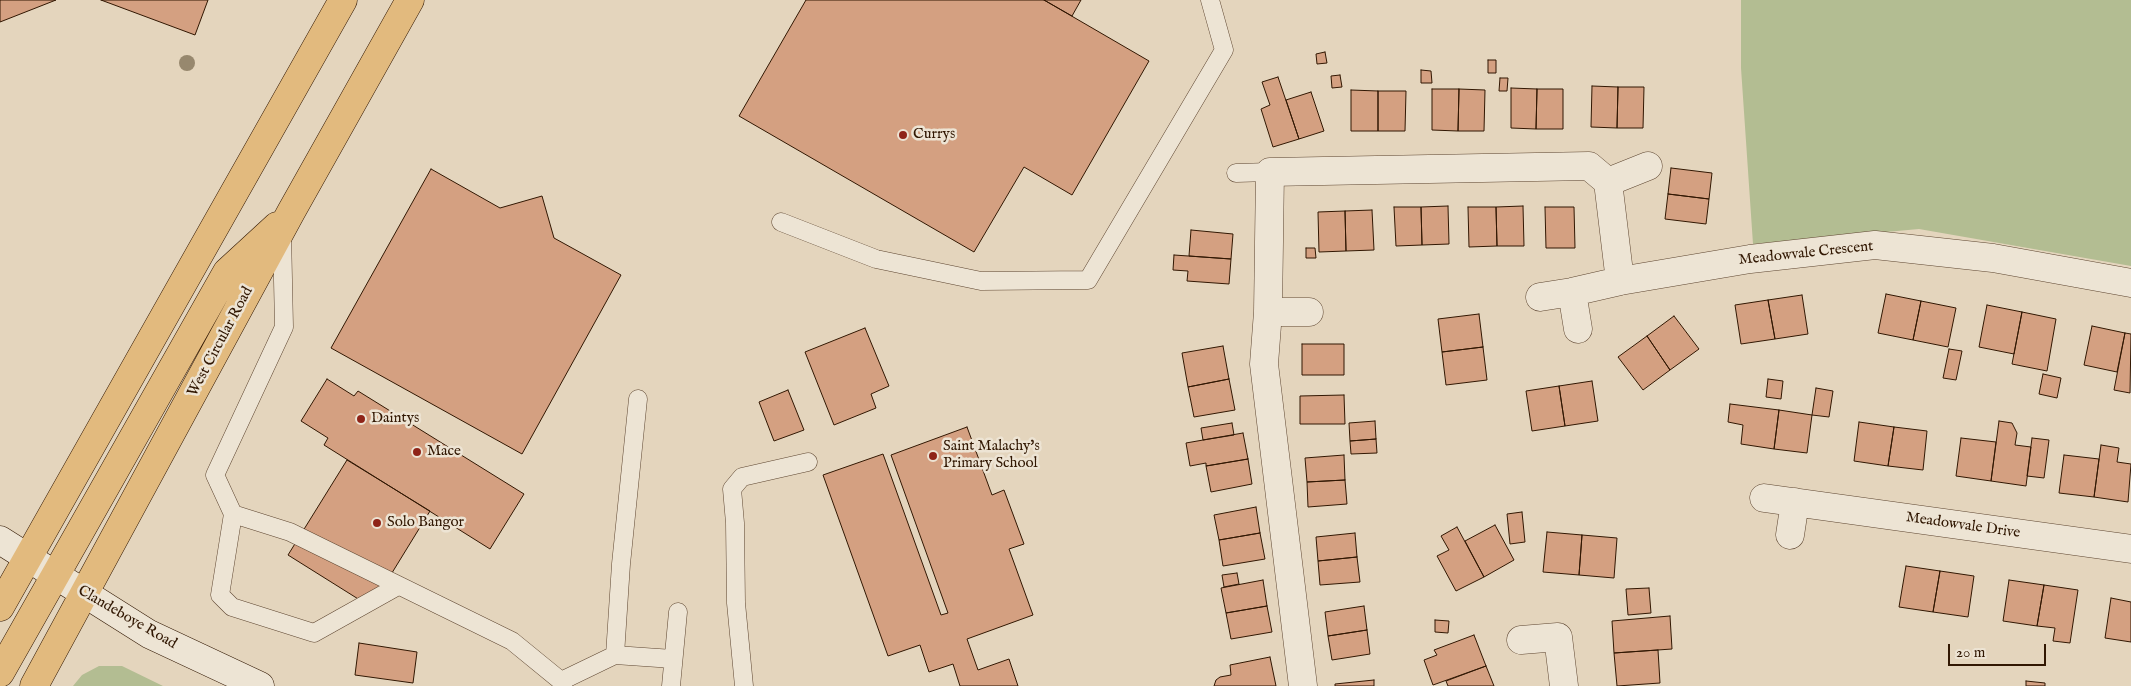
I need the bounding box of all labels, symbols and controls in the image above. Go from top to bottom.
place label: Currys [913,126,955,144]
marker: Currys [897,129,909,141]
street label: Meadowvale Crescent [1738,238,1874,270]
street label: West Circular Road [184,284,258,400]
place label: Daintys [371,410,419,428]
marker: Daintys [355,413,367,425]
place label: Saint Malachy's Primary School [943,438,1040,473]
place label: Mace [427,443,461,461]
marker: Mace [411,446,423,458]
marker: Saint Malachy's Primary School [927,450,939,462]
street label: Meadowvale Drive [1905,509,2021,543]
place label: Solo Bangor [387,514,464,532]
marker: Solo Bangor [371,517,383,529]
street label: Clandeboye Road [74,582,180,654]
scale bar [1951,634,2048,666]
text: 20 m [1956,643,1985,662]

